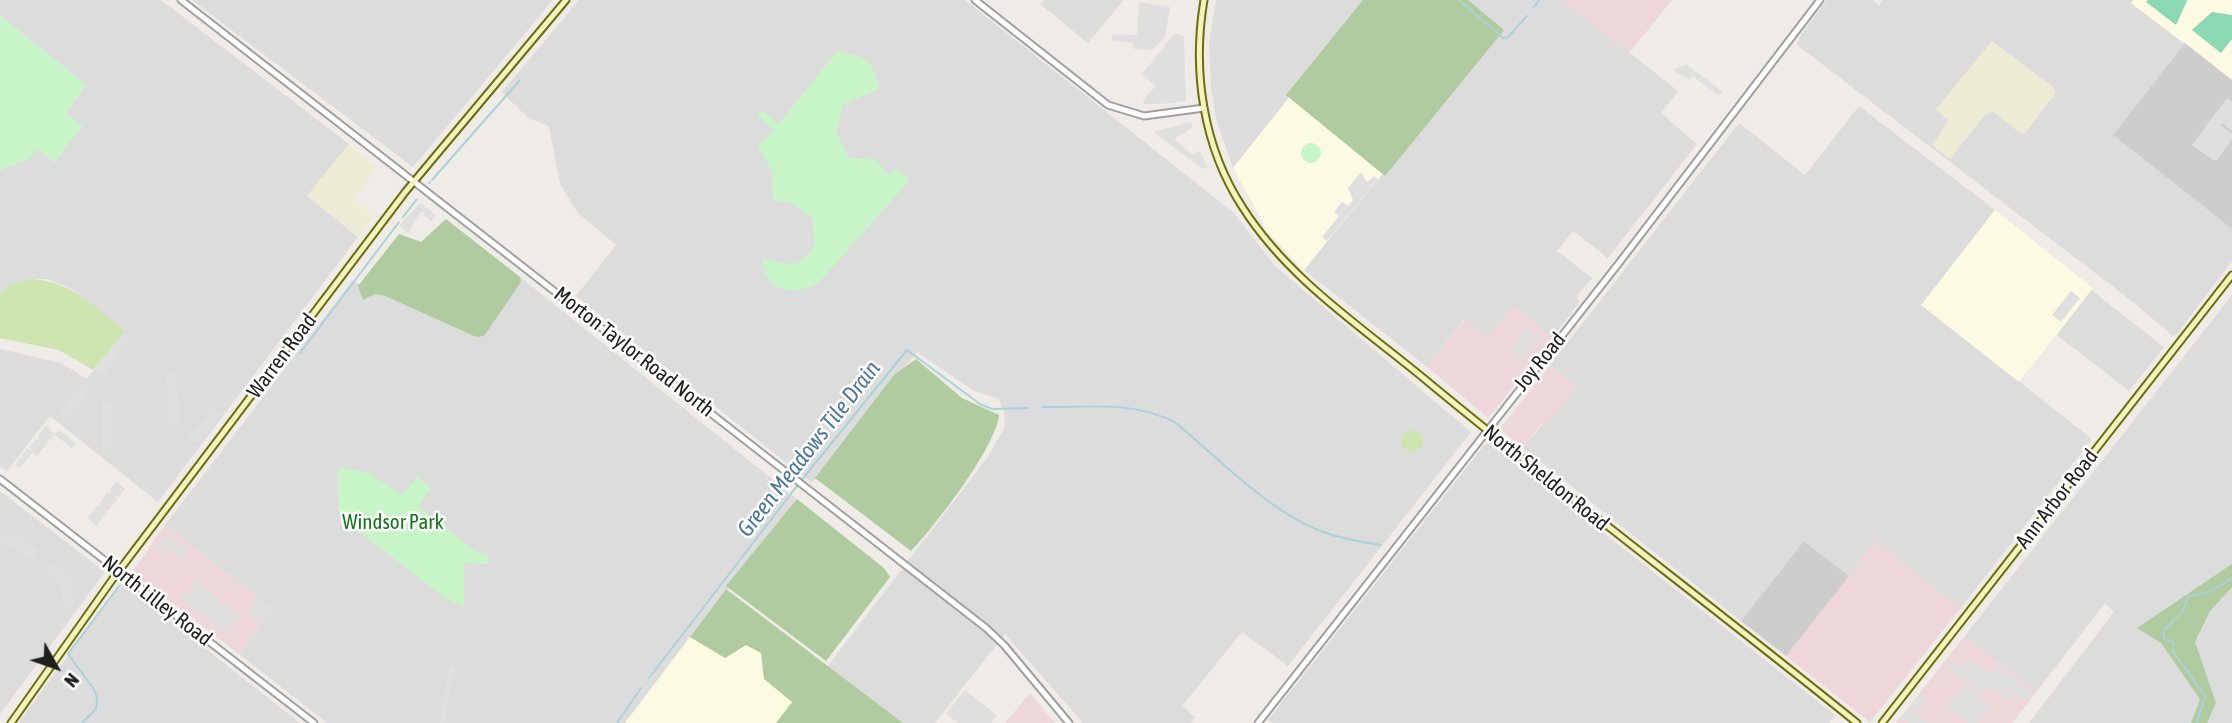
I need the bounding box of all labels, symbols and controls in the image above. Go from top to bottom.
street label: Morton Taylor Road North [549,282,719,422]
street label: Warren Road [242,309,322,403]
street label: Joy Road [1509,328,1571,396]
water label: Green Meadows Tile Drain [732,355,886,543]
street label: North Sheldon Road [1478,420,1614,536]
street label: Ann Arbor Road [2010,444,2104,554]
park label: Windsor Park [342,509,444,535]
street label: North Lilley Road [97,550,217,652]
north arrow [21,632,91,702]
text: N [60,669,84,692]

